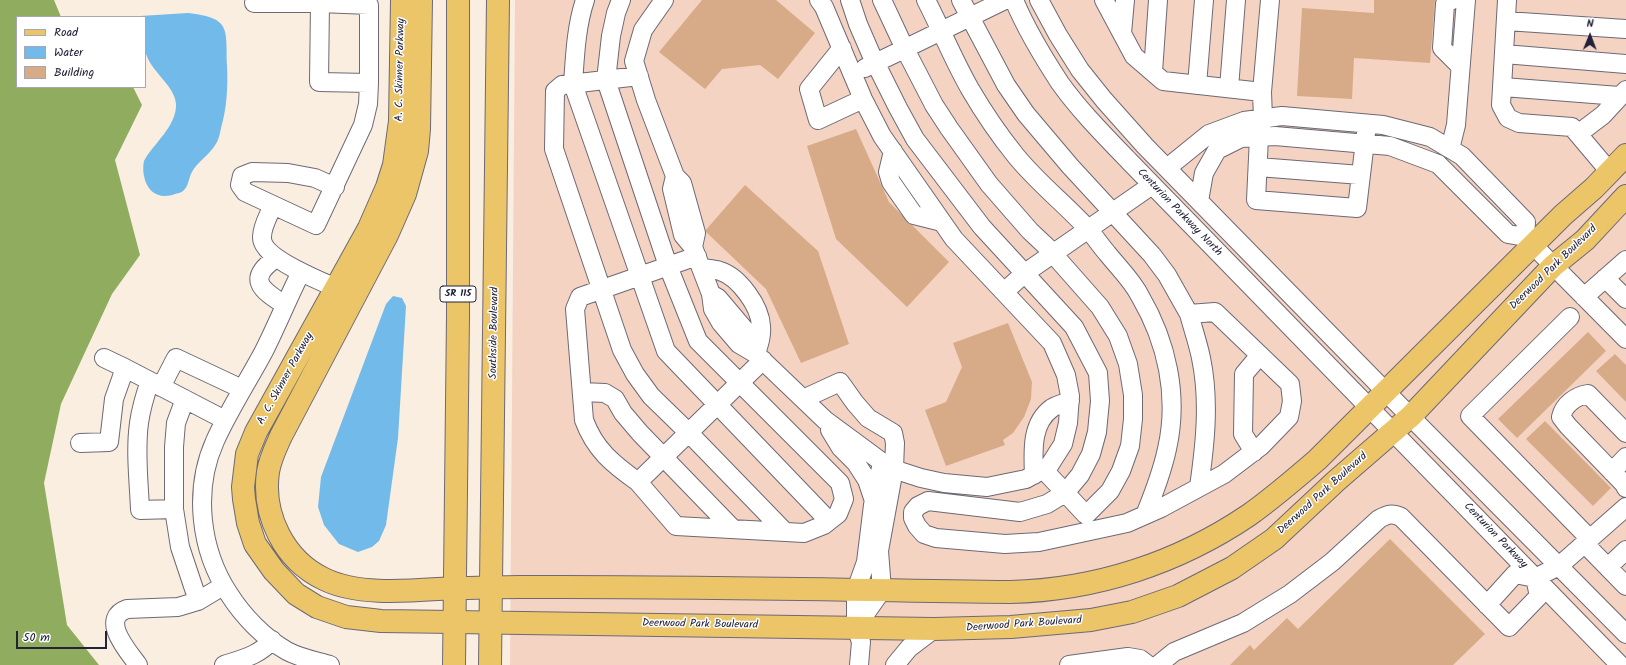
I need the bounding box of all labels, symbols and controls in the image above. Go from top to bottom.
text: N [1587,15,1594,33]
legend [16,16,146,88]
north arrow [1570,16,1610,56]
street label: A. C. Skinner Parkway [393,18,409,122]
text: Road [54,23,78,42]
text: Water [54,43,83,62]
text: Building [54,63,94,82]
street label: Centurion Parkway North [1134,166,1224,260]
street label: Deerwood Park Boulevard [1508,223,1600,313]
road number: SR 115 [440,286,476,302]
street label: Southside Boulevard [488,287,502,379]
street label: A. C. Skinner Parkway [255,331,317,427]
street label: Deerwood Park Boulevard [1275,450,1371,538]
street label: Centurion Parkway [1460,500,1530,572]
street label: Deerwood Park Boulevard [966,614,1082,636]
street label: Deerwood Park Boulevard [642,617,758,633]
scale bar [18,623,109,649]
text: 50 m [23,628,50,647]

